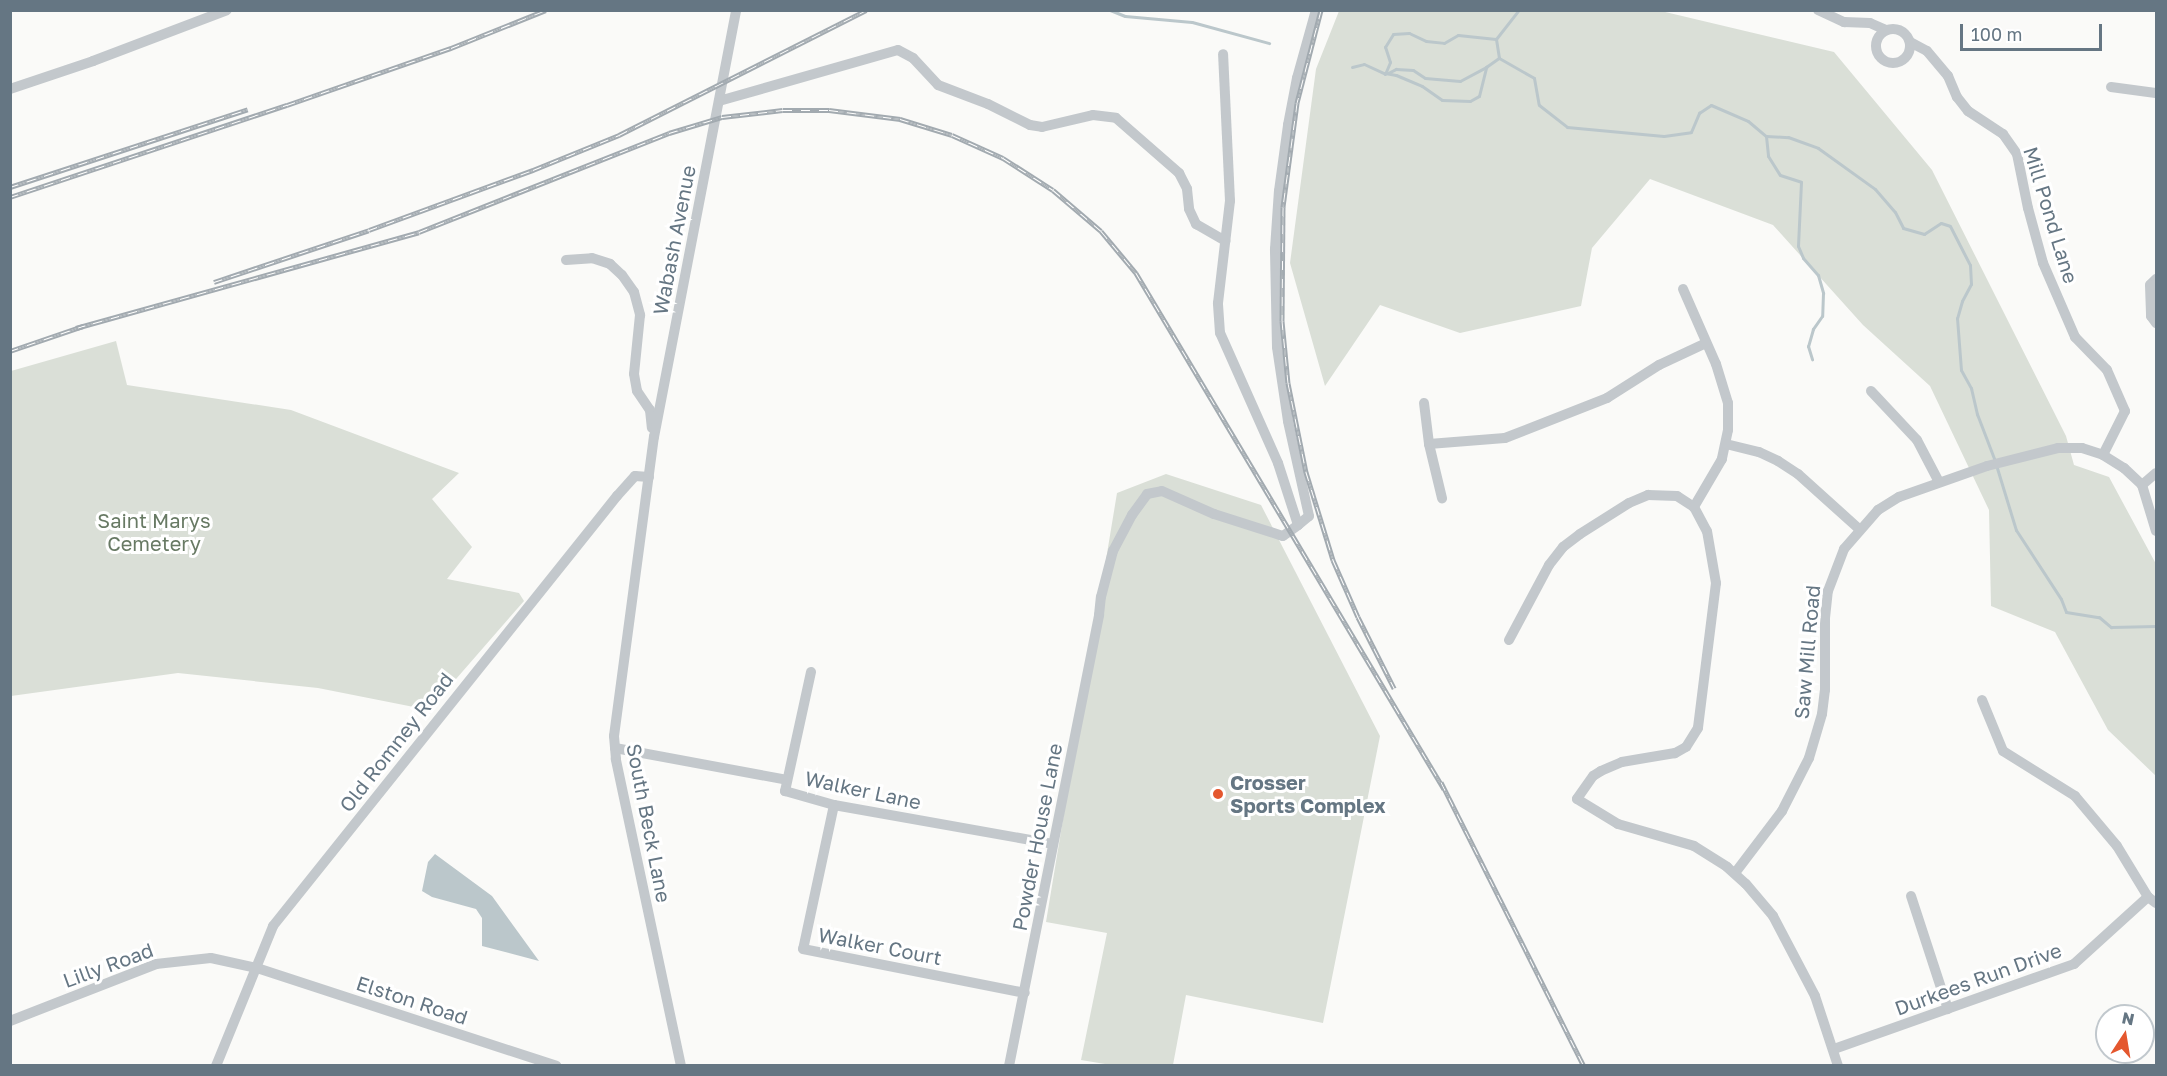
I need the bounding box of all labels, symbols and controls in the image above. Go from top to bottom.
scale bar [1963,12,2106,50]
text: 100 m [1971,23,2022,45]
street label: Mill Pond Lane [2019,144,2083,286]
street label: Wabash Avenue [648,163,700,317]
park label: Saint Marys Cemetery [97,509,211,556]
street label: Saw Mill Road [1789,584,1825,720]
street label: Old Romney Road [334,668,458,816]
street label: Powder House Lane [1007,741,1067,933]
street label: South Beck Lane [622,742,676,904]
street label: Walker Lane [803,766,923,814]
place label: Crosser Sports Complex [1230,771,1386,818]
marker: Crosser Sports Complex [1211,787,1225,801]
street label: Walker Court [816,922,944,970]
street label: Lilly Road [60,938,156,992]
street label: Durkees Run Drive [1891,938,2065,1020]
street label: Elston Road [353,971,471,1029]
north arrow [2095,1004,2155,1064]
text: N [2120,1007,2136,1029]

